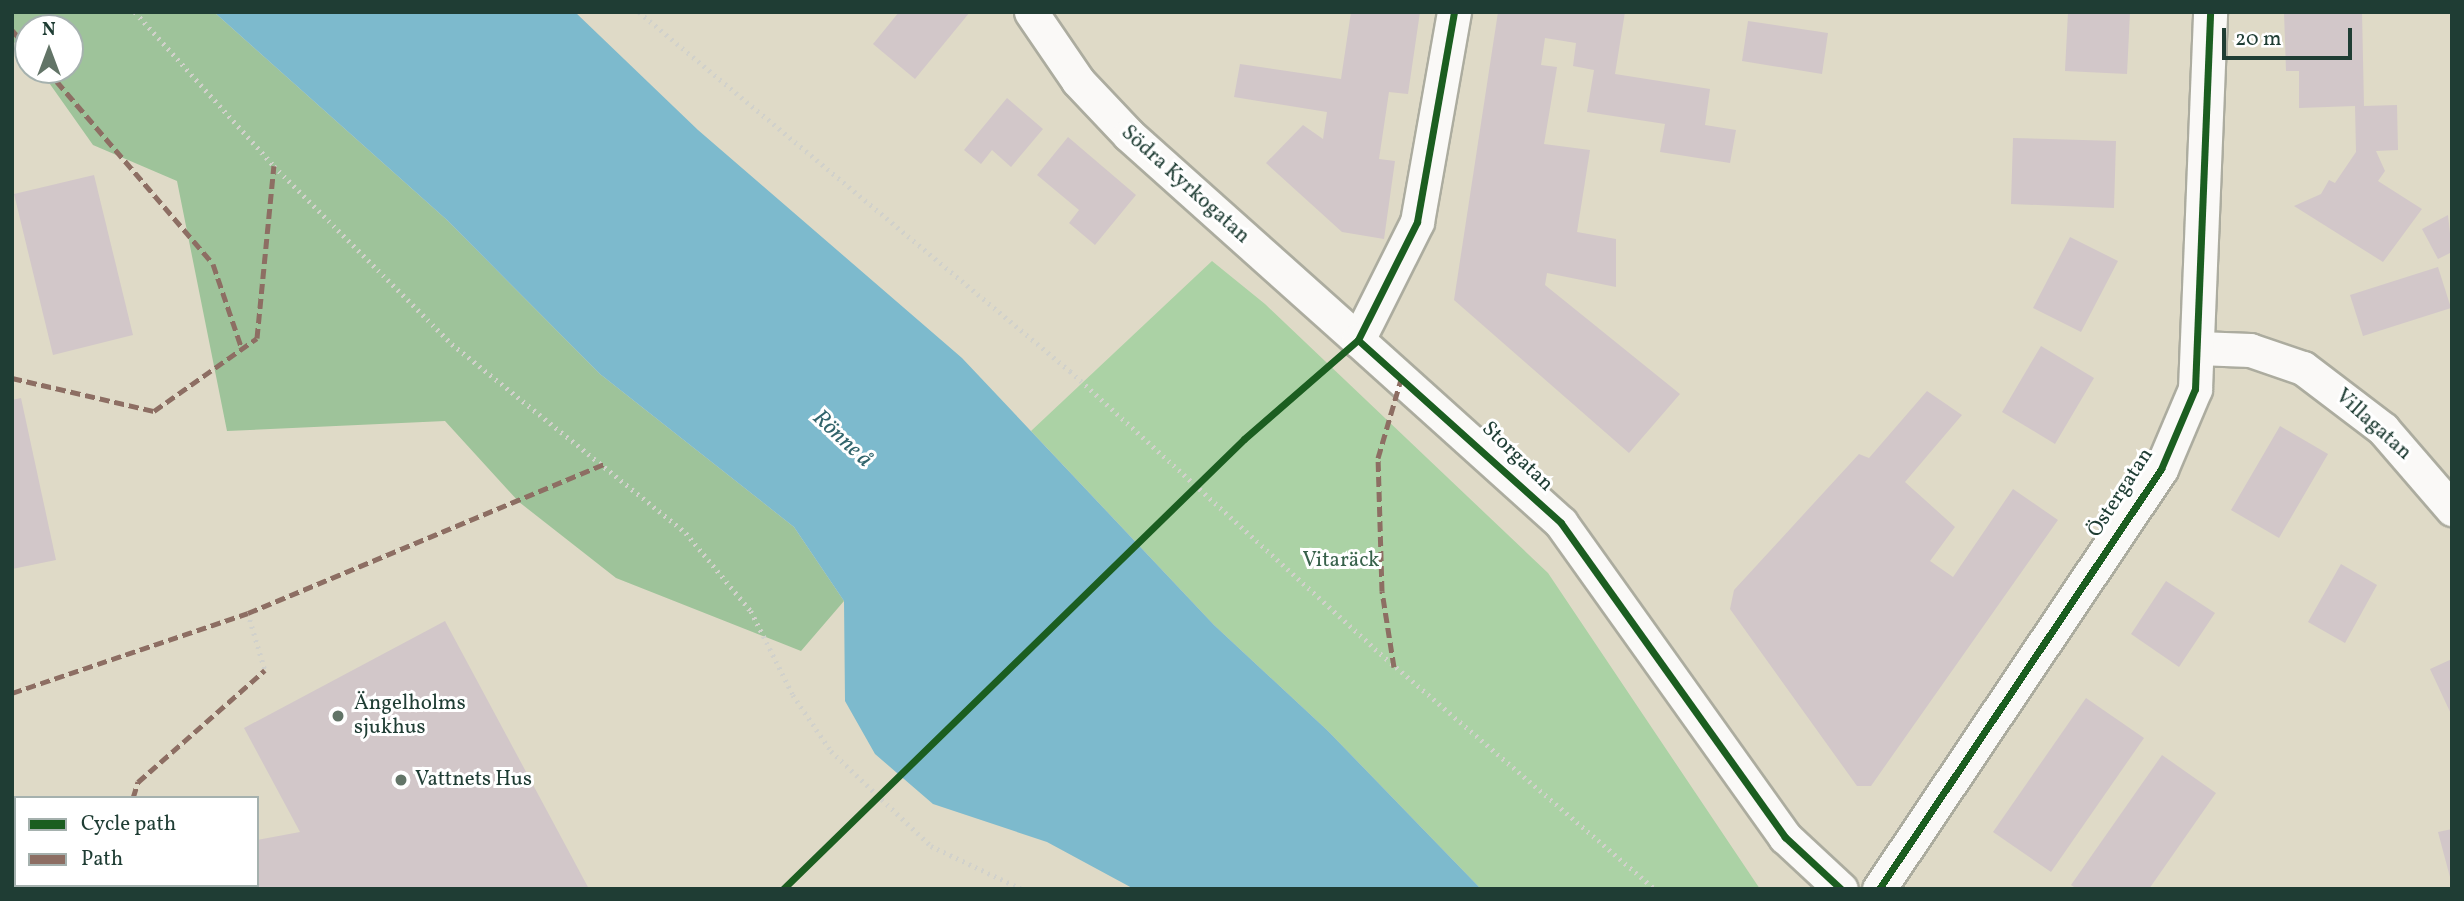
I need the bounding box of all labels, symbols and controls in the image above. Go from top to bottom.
north arrow [14,14,84,84]
scale bar [2226,14,2356,58]
text: N [42,17,56,43]
text: 20 m [2235,25,2281,54]
street label: Södra Kyrkogatan [1115,121,1255,249]
street label: Villagatan [2330,384,2416,466]
water label: Rönne å [806,404,878,474]
street label: Storgatan [1476,417,1558,497]
street label: Östergatan [2083,444,2159,542]
park label: Vitaräck [1302,548,1380,574]
place label: Ängelholms sjukhus [354,691,466,741]
marker: Ängelholms sjukhus [328,706,348,726]
place label: Vattnets Hus [415,767,532,793]
marker: Vattnets Hus [393,772,409,788]
legend [14,796,259,887]
text: Cycle path [81,810,176,839]
text: Path [81,845,123,874]

